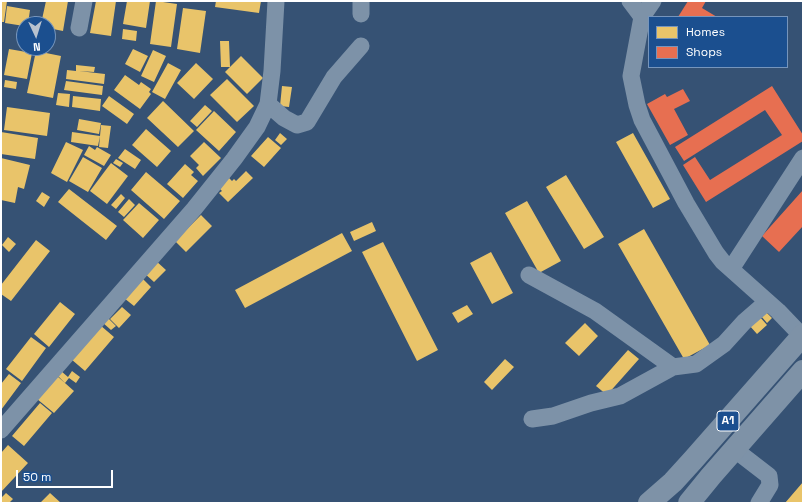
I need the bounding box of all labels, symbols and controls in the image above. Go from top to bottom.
north arrow [16,16,56,56]
legend [648,16,788,68]
text: Homes [686,24,725,40]
text: N [33,40,41,54]
text: Shops [686,44,722,60]
road number: A1 [717,411,739,431]
scale bar [18,462,115,488]
text: 50 m [23,469,51,485]

